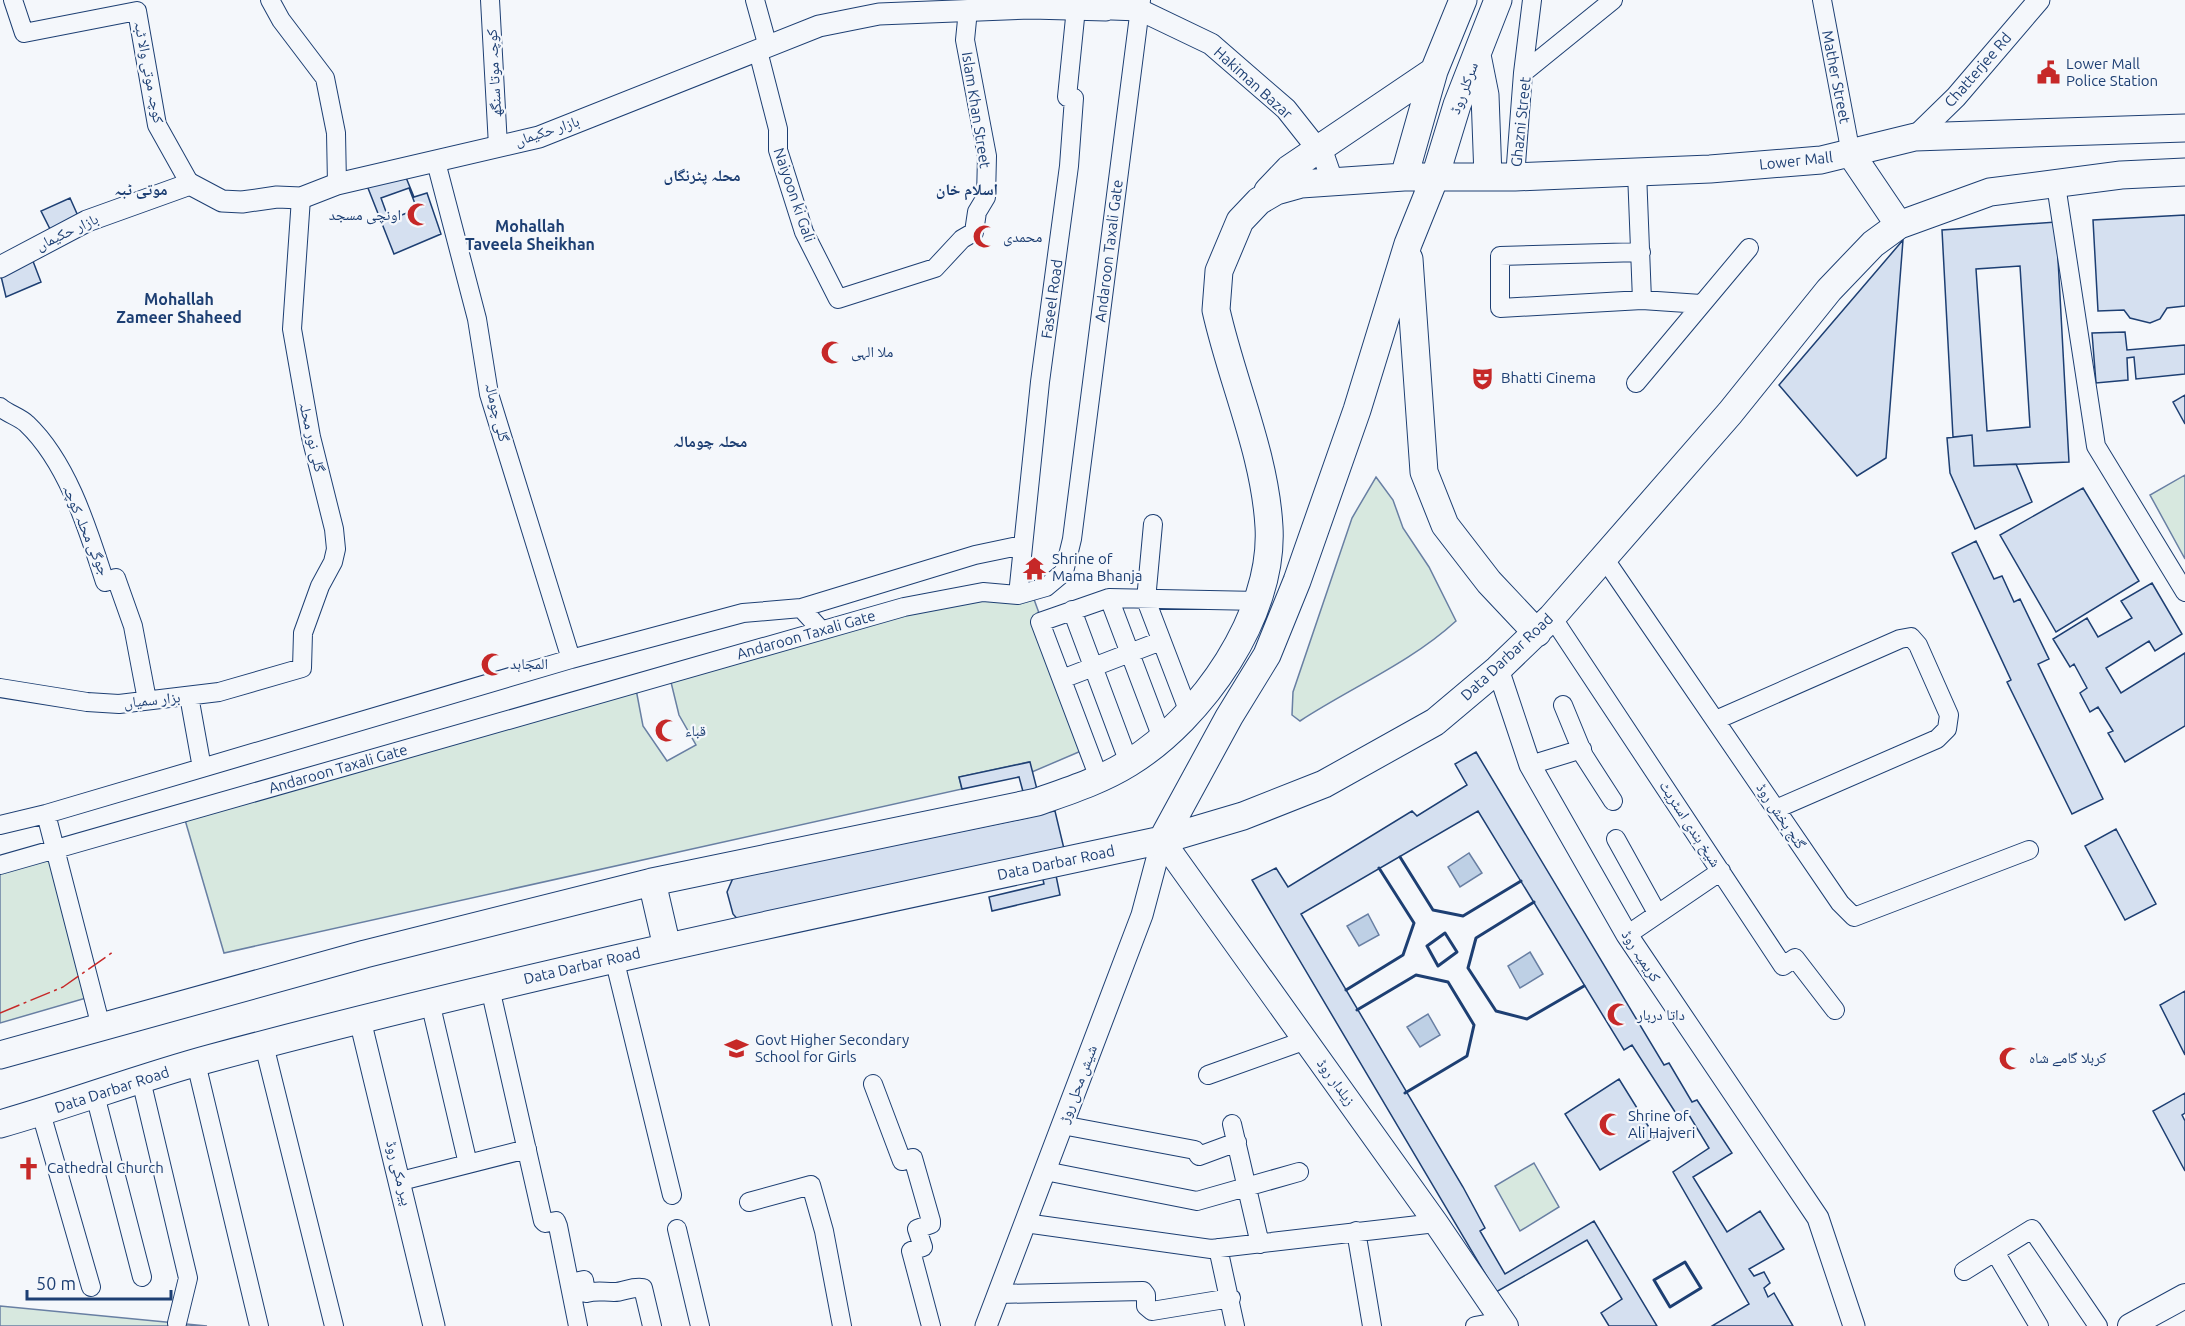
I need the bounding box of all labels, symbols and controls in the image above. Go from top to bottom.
street label: کوچہ موتی والا ٹبہ [129,19,168,125]
street label: کوچہ موتا سنگھ [483,29,505,117]
street label: Mather Street [1819,29,1854,125]
street label: Chatterjee Rd [1941,29,2015,110]
street label: Hakiman Bazar [1211,43,1296,122]
street label: Islam Khan Street [959,50,994,169]
place label: Lower Mall Police Station [2066,55,2158,89]
street label: سرکلر روڈ [1446,59,1482,117]
public building icon: Lower Mall Police Station [2035,60,2061,86]
street label: Ghazni Street [1507,76,1534,168]
street label: بازار حکیماں [512,112,582,151]
street label: Naiyoon ki Gali [770,145,819,244]
street label: Lower Mall [1758,148,1834,173]
district label: محلہ پٹرنگاں [664,166,740,185]
street label: Andaroon Taxali Gate [1091,179,1126,323]
district label: موتی ٹبہ [114,180,168,199]
district label: اسلام خان [936,180,998,201]
mosque icon: اونچی مسجد [406,202,432,228]
place label: اونچی مسجد [329,206,401,225]
street label: بازار حکیماں [33,210,102,255]
district label: Mohallah Taveela Sheikhan [465,217,595,253]
mosque icon: محمدی [972,224,998,250]
place label: محمدی [1003,228,1043,247]
street label: Faseel Road [1038,258,1065,340]
district label: Mohallah Zameer Shaheed [116,290,242,326]
mosque icon: ملا الہی [820,339,846,365]
place label: ملا الہی [851,343,894,362]
theatre icon: Bhatti Cinema [1470,365,1496,391]
place label: Bhatti Cinema [1501,369,1596,386]
street label: گلی چومالہ [480,380,513,444]
street label: گلی نور محلہ [294,400,329,474]
district label: محلہ چومالہ [673,432,747,450]
street label: جوگی محلہ کوچہ [58,482,113,579]
place label: Shrine of Mama Bhanja [1052,550,1143,584]
temple icon: Shrine of Mama Bhanja [1021,555,1047,581]
street label: Andaroon Taxali Gate [735,607,877,662]
street label: Data Darbar Road [1457,610,1556,704]
mosque icon: المجاہد [479,651,505,677]
place label: المجاہد [510,655,548,672]
street label: بزار سمیاں [123,688,181,713]
mosque icon: قباء [654,718,680,744]
place label: قباء [685,722,706,739]
street label: Andaroon Taxali Gate [267,741,409,796]
street label: شیخ ہندی اسٹریٹ [1655,777,1725,871]
street label: گنج بخش روڈ [1751,780,1810,853]
street label: Data Darbar Road [996,842,1116,883]
street label: کریمیہ روڈ [1618,927,1664,985]
street label: Data Darbar Road [522,944,642,987]
mosque icon: داتا دربار [1606,1002,1632,1028]
place label: داتا دربار [1636,1006,1685,1024]
place label: Govt Higher Secondary School for Girls [755,1031,909,1065]
school or university icon: Govt Higher Secondary School for Girls [724,1036,750,1062]
street label: شیش محل روڑ [1055,1043,1102,1127]
mosque icon: کربلا گامے شاہ [1998,1045,2024,1071]
place label: کربلا گامے شاہ [2029,1049,2106,1067]
street label: زیلدار روڈ [1313,1055,1359,1109]
street label: Data Darbar Road [52,1063,171,1116]
place label: Shrine of Ali Hajveri [1628,1107,1695,1141]
mosque icon: Shrine of Ali Hajveri [1597,1112,1623,1138]
street label: پیر مکی روڈ [381,1139,416,1208]
church icon: Cathedral Church [16,1155,42,1181]
place label: Cathedral Church [47,1159,164,1176]
scale bar [27,1263,171,1301]
text: 50 m [36,1273,76,1293]

